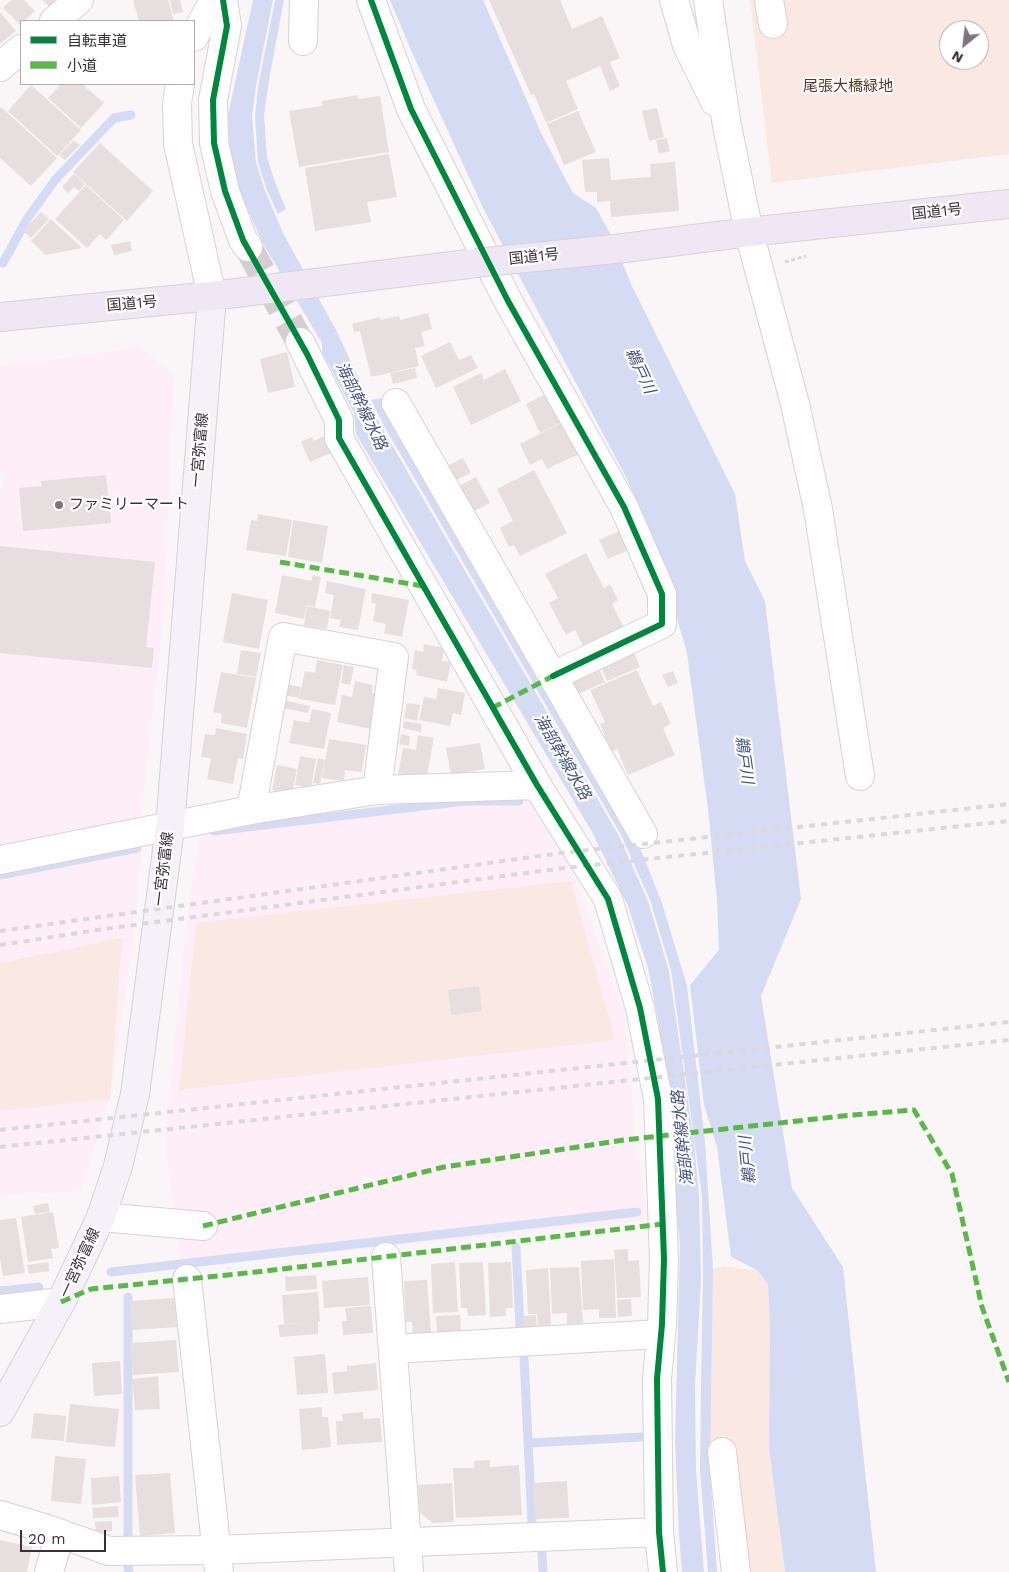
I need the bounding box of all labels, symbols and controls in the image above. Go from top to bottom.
legend [20,20,195,85]
north arrow [939,20,989,70]
text: 自転車道 [67,32,127,50]
text: N [949,48,966,67]
text: 小道 [67,57,97,75]
park label: 尾張大橋緑地 [803,78,893,96]
street label: 国道1号 [911,200,963,224]
street label: 国道1号 [508,245,560,269]
street label: 国道1号 [106,293,158,315]
water label: 鵜戸川 [621,345,659,397]
water label: 海部幹線水路 [331,359,391,453]
street label: 一宮弥富線 [188,412,212,488]
place label: ファミリーマート [69,496,189,514]
marker: ファミリーマート [53,499,65,511]
water label: 海部幹線水路 [530,711,594,803]
water label: 鵜戸川 [731,735,757,785]
street label: 一宮弥富線 [150,831,178,907]
water label: 海部幹線水路 [668,1089,698,1187]
water label: 鵜戸川 [736,1135,760,1185]
street label: 一宮弥富線 [56,1225,104,1301]
scale bar [22,1520,109,1552]
text: 20 m [28,1530,66,1548]

